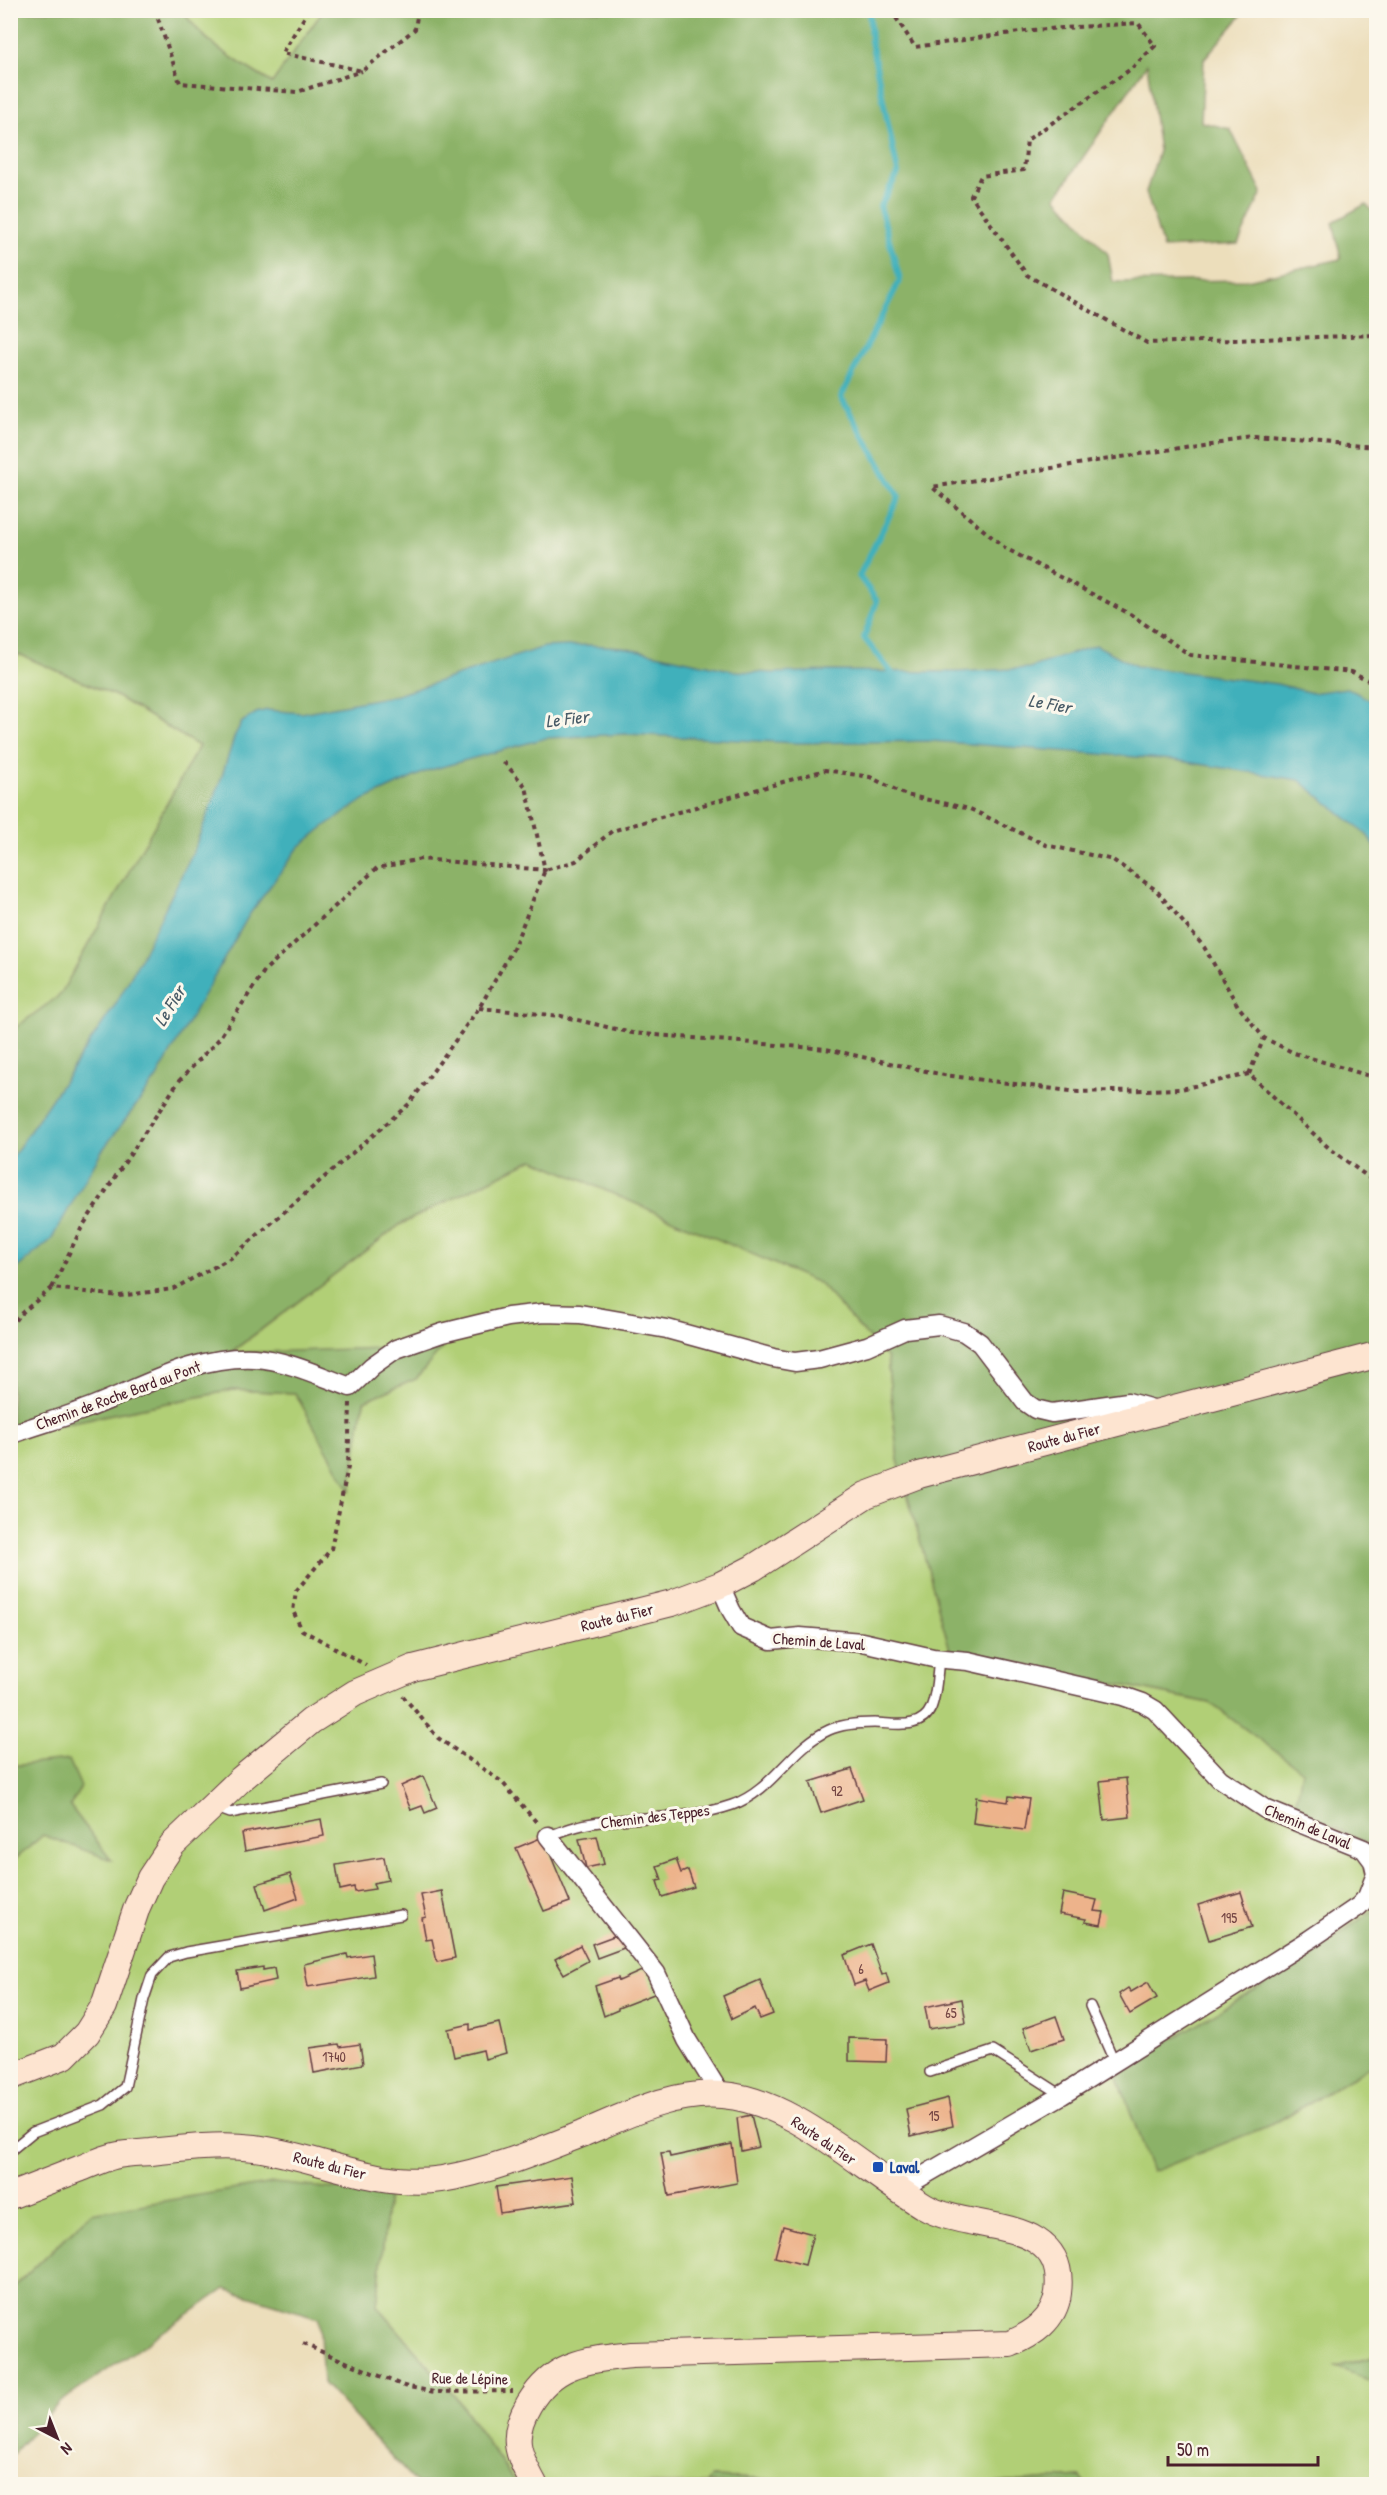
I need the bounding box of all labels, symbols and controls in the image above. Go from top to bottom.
water label: Le Fier [1027,687,1075,720]
water label: Le Fier [544,703,592,734]
water label: Le Fier [148,979,192,1031]
street label: Chemin de Roche Bard au Pont [33,1355,204,1435]
street label: Route du Fier [1025,1417,1103,1457]
street label: Route du Fier [578,1597,656,1637]
street label: Chemin de Laval [772,1627,867,1655]
house number: 92 [831,1781,843,1800]
street label: Chemin des Teppes [599,1798,711,1834]
street label: Chemin de Laval [1261,1798,1356,1855]
house number: 195 [1221,1908,1237,1927]
house number: 6 [858,1959,864,1978]
house number: 65 [945,2003,957,2022]
house number: 1740 [322,2047,346,2066]
house number: 15 [928,2106,940,2125]
street label: Route du Fier [787,2110,861,2170]
street label: Route du Fier [291,2145,369,2185]
place label: Laval [890,2156,920,2178]
marker: Laval [871,2160,885,2174]
street label: Rue de Lépine [432,2366,509,2390]
north arrow [27,2408,87,2468]
scale bar [1168,2429,1318,2467]
text: 50 m [1177,2437,1209,2462]
text: N [56,2438,78,2460]

